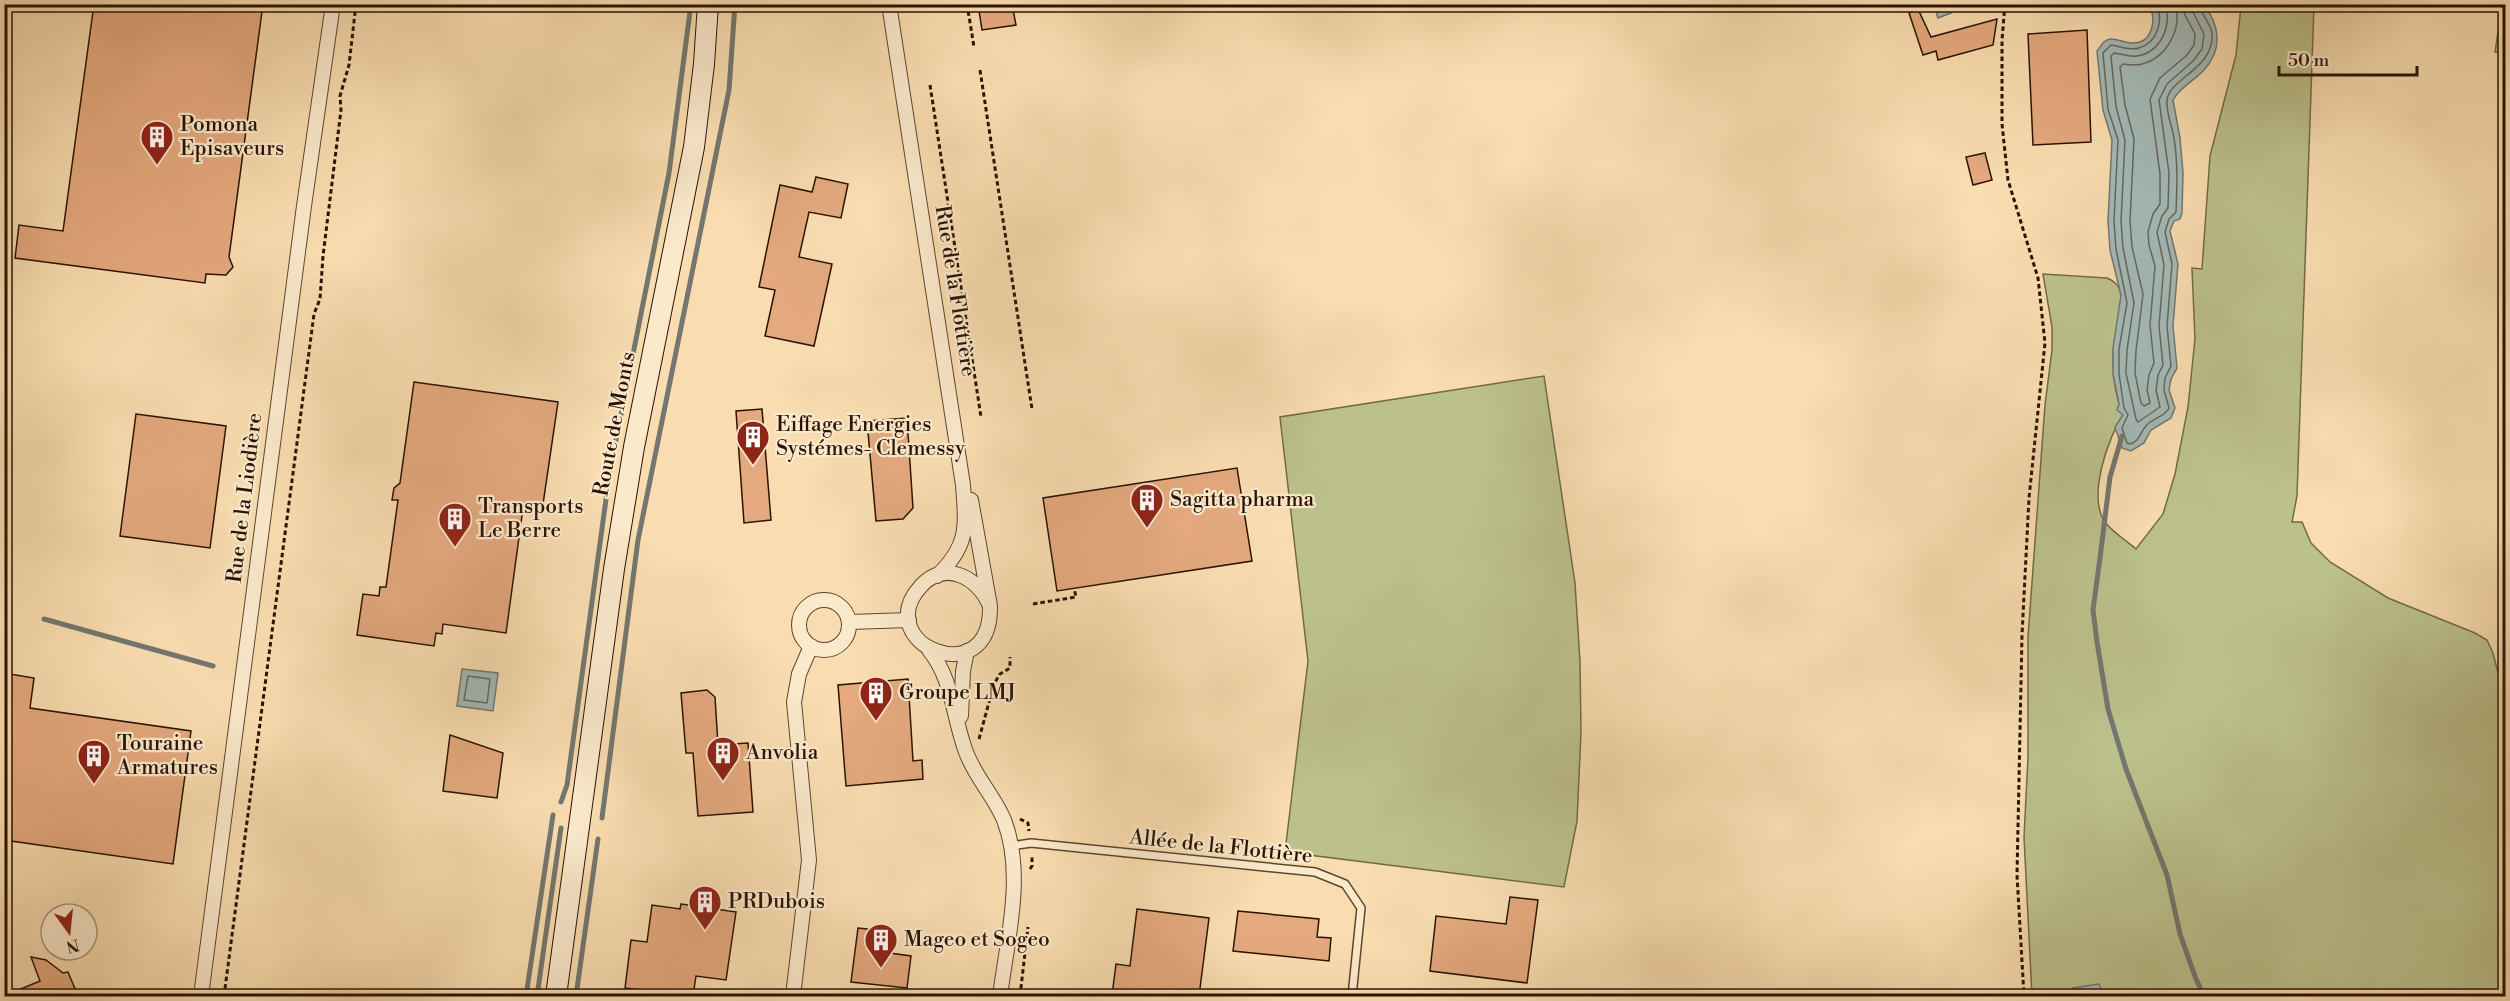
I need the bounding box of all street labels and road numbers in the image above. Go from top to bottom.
street label: Rue de la Flottière [929,204,981,378]
street label: Route de Monts [588,350,642,498]
street label: Rue de la Liodière [222,412,268,584]
street label: Allée de la Flottière [1127,824,1314,870]

